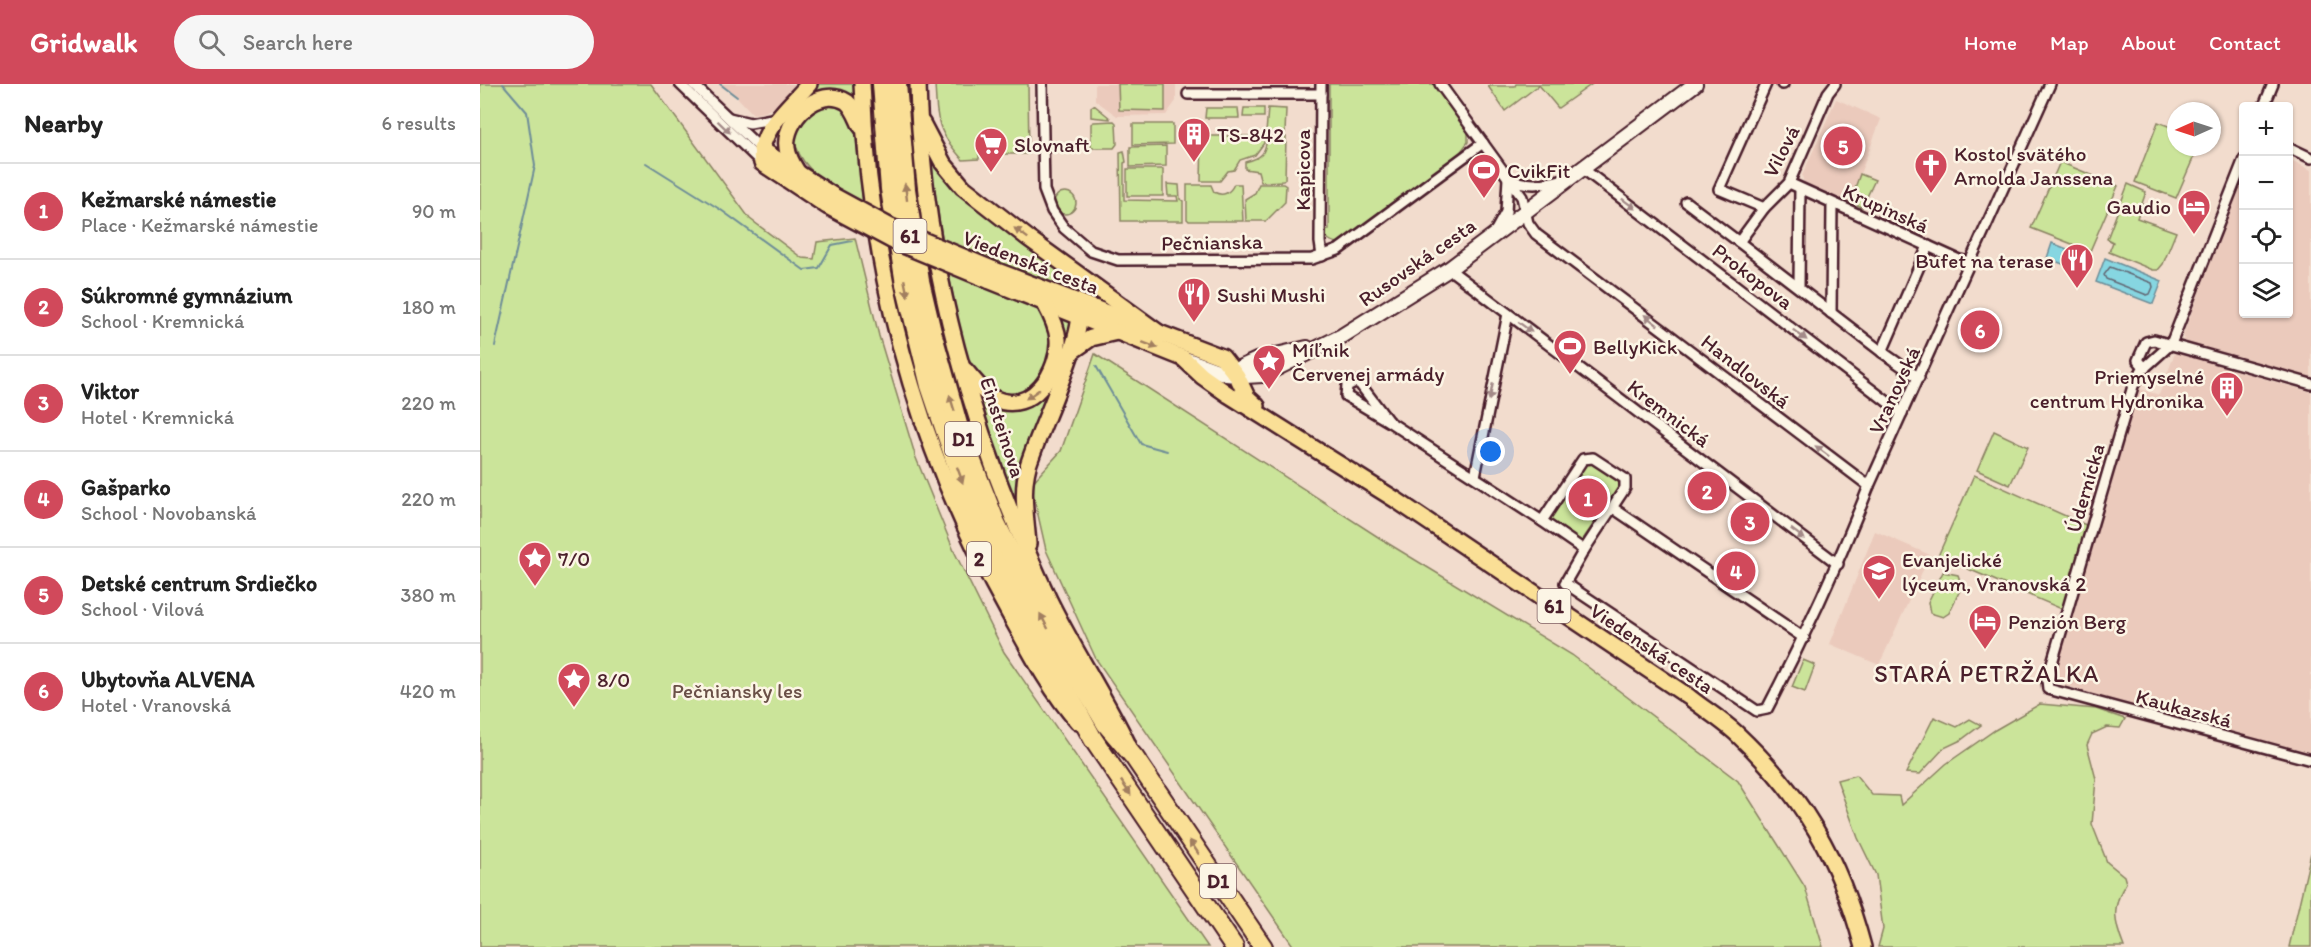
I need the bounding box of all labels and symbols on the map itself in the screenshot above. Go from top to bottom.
north arrow [2167,102,2221,156]
building icon: TS-842 [1176,116,1212,163]
one-way arrow [716,119,730,133]
street label: Vilová [1757,121,1805,181]
place label: TS-842 [1217,122,1284,147]
pin: 5 [1824,124,1862,168]
supermarket icon: Slovnaft [973,126,1009,173]
street label: Kapicova [1290,129,1315,211]
place label: Slovnaft [1014,132,1090,157]
place label: Kostol svätého Arnolda Janssena [1954,141,2113,190]
church icon: Kostol svätého Arnolda Janssena [1913,147,1949,194]
sports icon: CvikFit [1466,152,1502,199]
place label: CvikFit [1507,158,1571,183]
street label: Krupinská [1839,178,1933,238]
one-way arrow [902,182,911,201]
hotel icon: Gaudio [2176,188,2212,235]
place label: Gaudio [2106,194,2171,219]
one-way arrow [1620,198,1636,210]
street label: Rusovská cesta [1354,212,1480,312]
road number: 61 [894,219,926,253]
street label: Viedenská cesta [959,225,1103,299]
one-way arrow [1013,227,1029,239]
street label: Pečnianska [1161,229,1263,255]
street label: Prokopova [1708,237,1798,315]
restaurant icon: Bufet na terase [2059,242,2095,289]
place label: Bufet na terase [1915,248,2054,273]
restaurant icon: Sushi Mushi [1176,276,1212,323]
one-way arrow [902,279,911,298]
place label: Sushi Mushi [1217,282,1325,307]
pin: 6 [1960,308,2000,352]
one-way arrow [1643,313,1659,326]
one-way arrow [1517,321,1533,333]
sports icon: BellyKick [1552,328,1588,375]
street label: Handlovská [1697,329,1796,414]
one-way arrow [1792,329,1808,341]
place label: BellyKick [1593,334,1678,359]
place label: Míľnik Červenej armády [1292,337,1445,386]
one-way arrow [1141,341,1159,350]
street label: Vranovská [1863,342,1925,438]
place icon: Míľnik Červenej armády [1251,343,1287,390]
place label: Priemyselné centrum Hydronika [2030,364,2204,413]
building icon: Priemyselné centrum Hydronika [2209,370,2245,417]
street label: Einsteinova [975,374,1031,480]
street label: Kremnická [1623,374,1715,452]
one-way arrow [1486,382,1495,401]
one-way arrow [1025,388,1041,400]
one-way arrow [946,394,956,412]
road number: D1 [945,422,981,456]
your location [1476,437,1505,466]
street label: Údernícka [2060,441,2110,535]
one-way arrow [1814,445,1830,458]
one-way arrow [956,466,966,484]
pin: 2 [1688,468,1726,514]
pin: 1 [1568,476,1608,520]
pin: 3 [1730,500,1770,544]
one-way arrow [1790,527,1806,540]
place icon: 7/0 [517,540,553,587]
road number: 2 [967,542,991,576]
place label: 7/0 [558,546,590,571]
place label: Evanjelické lýceum, Vranovská 2 [1902,547,2086,596]
pin: 4 [1716,548,1756,594]
school or university icon: Evanjelické lýceum, Vranovská 2 [1861,553,1897,600]
road number: 61 [1538,589,1570,623]
street label: Viedenská cesta [1585,597,1719,699]
hotel icon: Penzión Berg [1967,603,2003,650]
place label: Penzión Berg [2008,609,2127,634]
one-way arrow [1039,612,1049,629]
district label: STARÁ PETRŽALKA [1874,659,2100,688]
place icon: 8/0 [556,661,592,708]
place label: 8/0 [597,667,630,692]
park label: Pečniansky les [672,678,802,703]
street label: Kaukazská [2133,683,2235,733]
one-way arrow [1120,779,1132,795]
one-way arrow [1188,839,1200,855]
road number: D1 [1200,864,1236,898]

